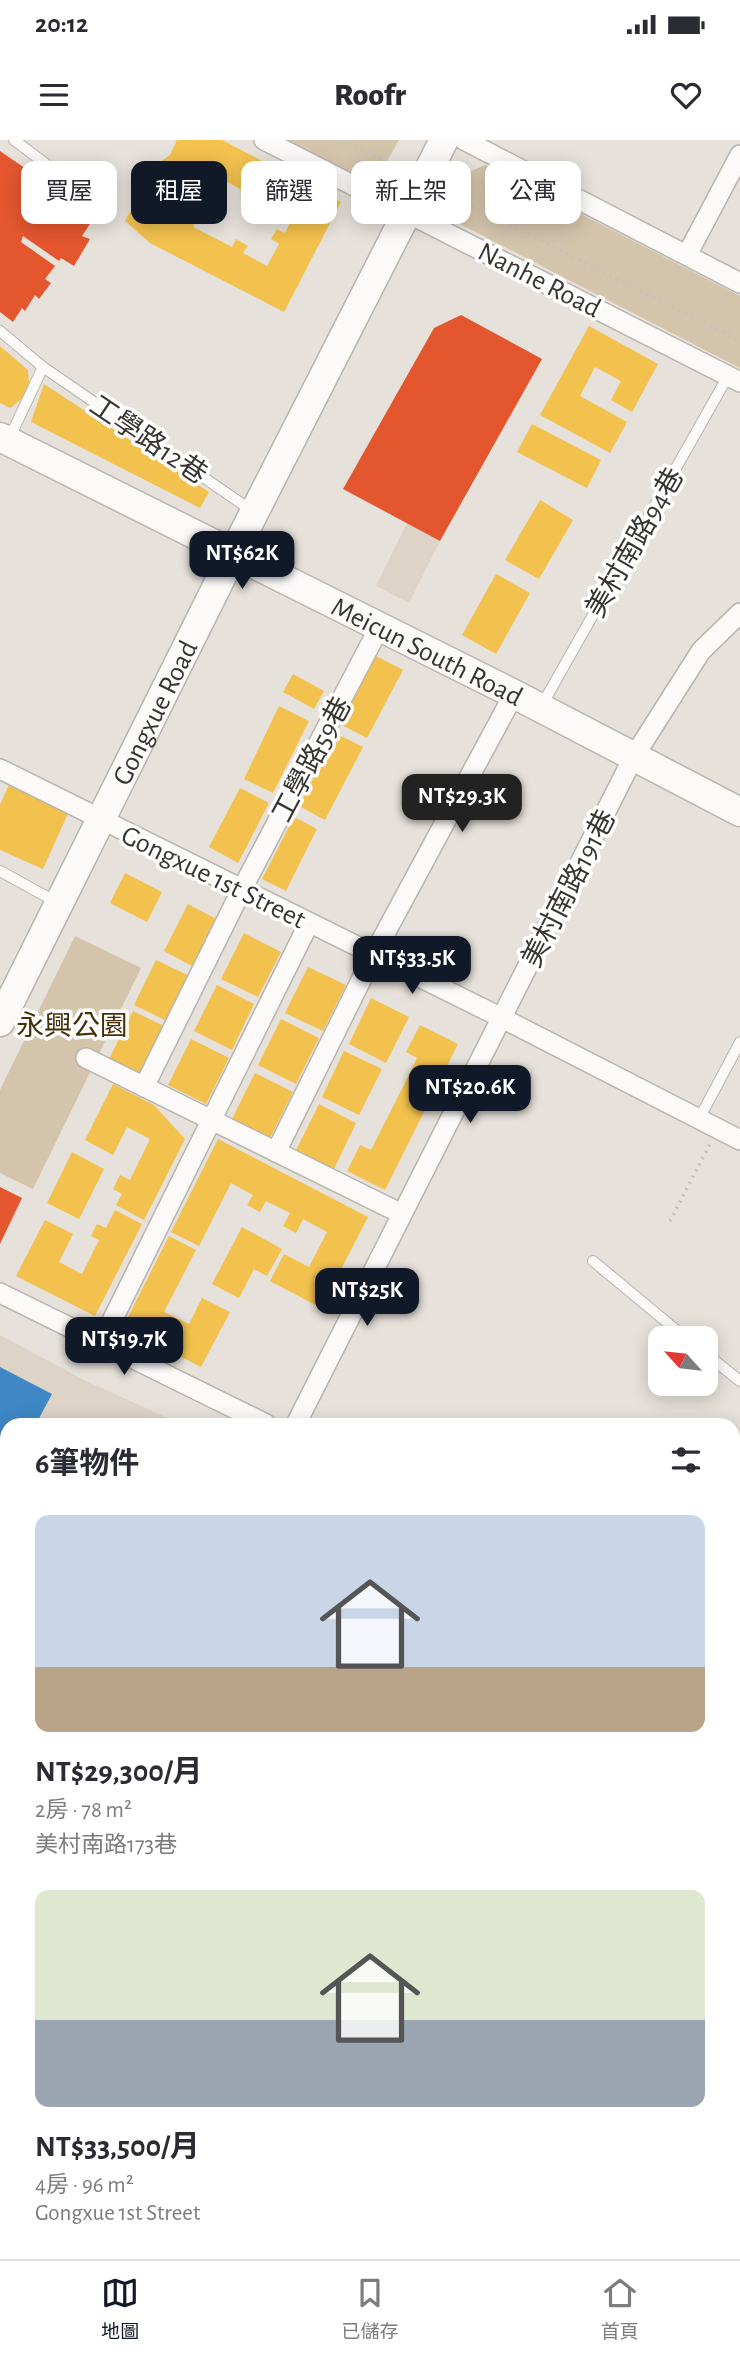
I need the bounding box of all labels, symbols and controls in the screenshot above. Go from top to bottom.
text: 20:12 [35,11,88,37]
icon: menu [35,76,73,114]
icon: heart [667,76,705,114]
text: Roofr [334,79,406,111]
chip: 買屋 [21,161,117,224]
chip: 租屋 [131,161,227,224]
chip: 篩選 [241,161,337,224]
chip: 新上架 [351,161,471,224]
chip: 公寓 [485,161,581,224]
street label: Nanhe Road [473,238,605,324]
street label: 工學路12巷 [84,390,213,490]
street label: 美村南路94巷 [580,463,690,622]
pin: NT$62K [185,532,299,591]
text: NT$62K [205,542,279,565]
street label: Meicun South Road [327,593,527,712]
street label: Gongxue Road [108,636,204,790]
street label: 工學路59巷 [267,692,357,827]
pin: NT$29.3K [390,774,534,834]
text: NT$29.3K [418,785,506,808]
street label: 美村南路191巷 [516,805,621,972]
street label: Gongxue 1st Street [117,821,310,935]
pin: NT$33.5K [340,936,484,996]
text: NT$33.5K [369,947,455,970]
park label: 永興公園 [16,1011,128,1041]
pin: NT$20.6K [398,1066,542,1125]
text: NT$20.6K [425,1076,515,1099]
pin: NT$25K [310,1268,424,1328]
text: NT$25K [331,1279,403,1302]
pin: NT$19.7K [52,1318,196,1377]
north arrow [648,1326,718,1396]
map controls [648,1326,718,1396]
text: NT$19.7K [81,1328,167,1351]
icon: filters [667,1441,705,1479]
text: 6筆物件 [35,1449,140,1479]
icon: home [307,1561,433,1687]
text: NT$29,300/月 [35,1757,202,1787]
text: 2房 · 78 m² [35,1799,132,1822]
text: 美村南路173巷 [35,1834,177,1857]
icon: home [307,1935,433,2061]
text: NT$33,500/月 [35,2132,200,2162]
text: 4房 · 96 m² [35,2174,134,2197]
text: Gongxue 1st Street [35,2202,200,2225]
tab: 地圖 [101,2274,139,2344]
tab: 已儲存 [341,2274,399,2344]
tab: 首頁 [601,2274,639,2344]

